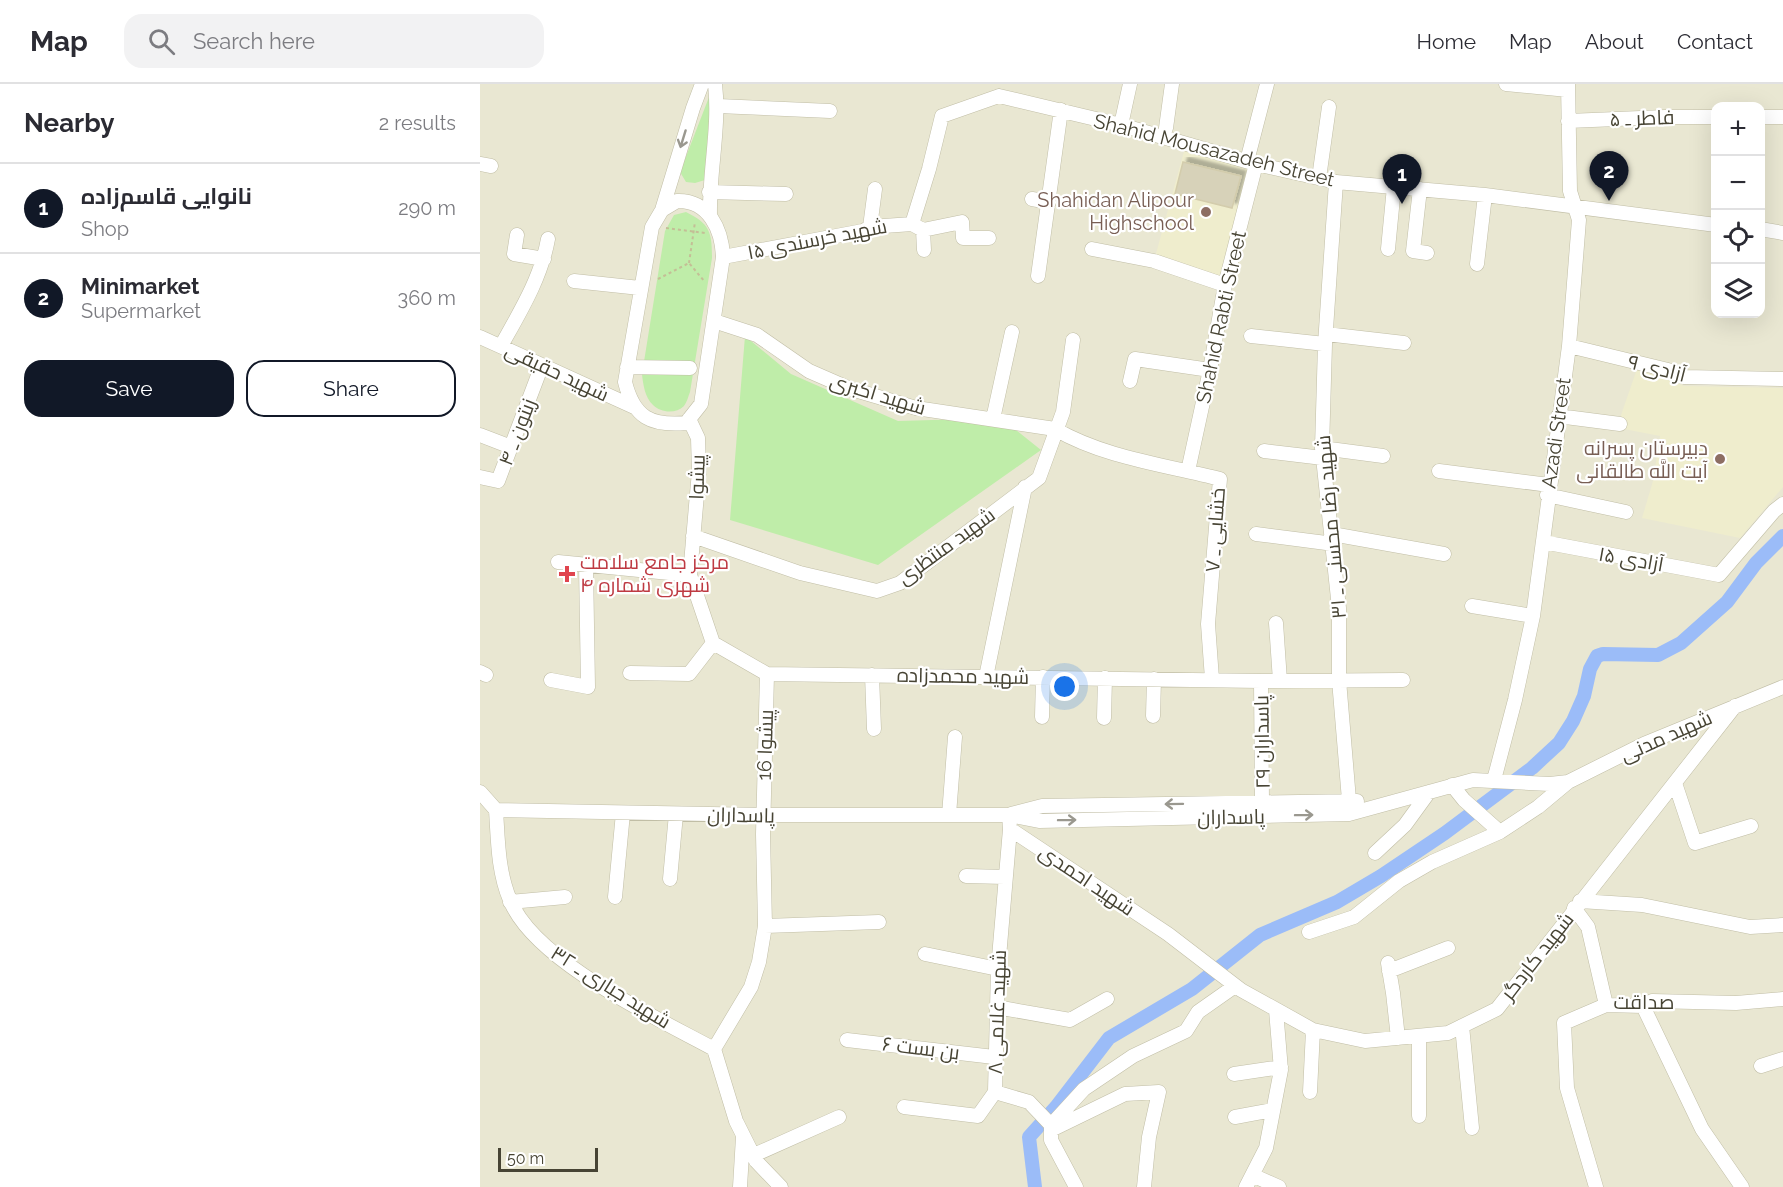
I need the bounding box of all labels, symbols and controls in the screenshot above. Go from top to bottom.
search box [124,14,544,68]
text: Map [30,25,88,58]
icon: search [145,25,178,58]
text: Search here [193,28,315,54]
text: Home [1417,29,1476,54]
text: Map [1509,29,1552,54]
text: About [1585,29,1644,54]
text: Contact [1677,29,1753,54]
map controls [1711,102,1765,318]
button: + [1711,102,1765,156]
street label: فاطر ـ ۵ [1609,105,1675,131]
text: Nearby [24,108,114,138]
street label: Shahid Mousazadeh Street [1091,108,1337,192]
text: 2 results [379,111,456,135]
one-way arrow [677,129,688,148]
pin: 2 [1590,152,1628,201]
pin: 1 [1382,154,1422,204]
button: − [1711,156,1765,210]
text: نانوایی قاسم‌زاده [81,183,252,209]
place label: Shahidan Alipour Highschool [1037,188,1195,235]
text: 1 [39,196,48,220]
text: 290 m [398,196,456,220]
marker: Shahidan Alipour Highschool [1199,205,1213,219]
button: locate [1711,210,1765,264]
street label: شهید خرسندی ۱۵ [745,214,889,265]
text: Shop [81,217,129,241]
street label: Shahid Rabti Street [1191,228,1251,406]
button: layers [1711,264,1765,318]
text: Minimarket [81,273,199,299]
text: 2 [38,286,49,310]
text: 360 m [398,286,456,310]
text: Supermarket [81,299,201,323]
street label: شهید حقیقی [501,338,613,407]
street label: آزادی ۹ [1625,349,1689,388]
button: Save [24,360,234,417]
button: Share [246,360,456,417]
street label: شهید اکبری [827,368,929,421]
street label: Azadi Street [1536,376,1576,490]
street label: زیتون ـ ۴ [493,395,542,469]
street label: شهید رضا محسنی ـ ۳۱ [1311,434,1352,620]
place label: دبیرستان پسرانه آیت اللَّه طالقانی [1576,436,1709,484]
marker: دبیرستان پسرانه آیت اللَّه طالقانی [1713,452,1727,466]
street label: پیشوا [684,453,711,500]
street label: خشایی ـ ۷ [1200,487,1231,573]
street label: شهید منتظری [892,503,1000,590]
street label: آزادی ۱۵ [1596,541,1666,578]
place label: مرکز جامع سلامت شهری شماره ۴ [580,550,729,598]
marker: مرکز جامع سلامت شهری شماره ۴ [558,565,576,583]
street label: شهید محمدزاده [897,663,1029,690]
your location [1050,672,1079,701]
street label: پاسداران ۲۹ [1249,694,1276,789]
street label: شهید مدنی [1616,705,1716,768]
street label: پیشوا 16 [752,708,779,781]
one-way arrow [1165,798,1185,810]
street label: پاسداران [707,802,776,829]
street label: پاسداران [1197,804,1266,831]
one-way arrow [1293,809,1313,821]
one-way arrow [1057,815,1077,826]
street label: شهید احمدی [1034,839,1139,922]
street label: شهید کاردگر [1495,908,1579,1006]
street label: شهید جباری ـ ۳۲ [546,941,675,1034]
street label: ۸ شهید غلامی [983,949,1012,1075]
street label: صداقت [1614,990,1674,1014]
street label: بن بست ۶ [881,1031,961,1066]
scale bar [498,1145,598,1172]
text: 50 m [507,1149,544,1168]

